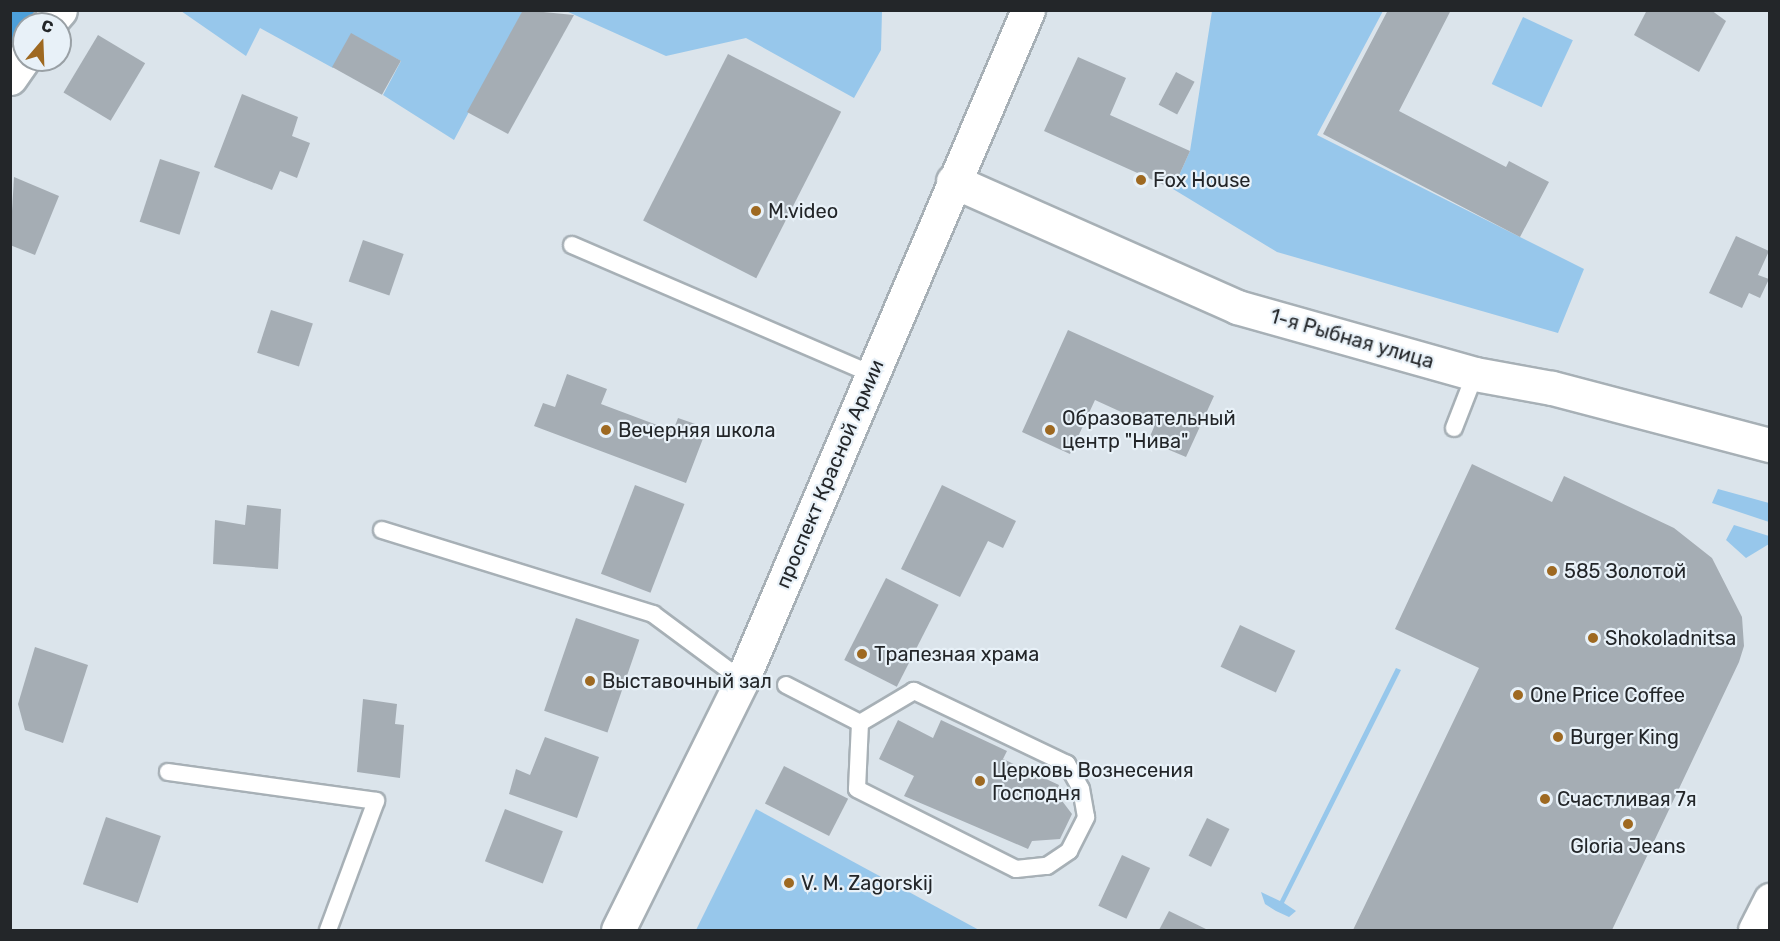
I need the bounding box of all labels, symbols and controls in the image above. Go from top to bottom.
north arrow [12,12,72,72]
text: С [39,16,56,37]
place label: Fox House [1153,168,1251,192]
marker: Fox House [1134,173,1148,187]
place label: M.video [768,199,838,223]
marker: M.video [749,204,763,218]
street label: 1-я Рыбная улица [1267,304,1437,374]
street label: проспект Красной Армии [771,356,889,592]
place label: Образовательный центр "Нива" [1062,406,1236,453]
place label: Вечерняя школа [618,418,775,442]
marker: Вечерняя школа [599,423,613,437]
marker: Образовательный центр "Нива" [1043,423,1057,437]
place label: 585 Золотой [1564,559,1686,583]
marker: 585 Золотой [1545,564,1559,578]
place label: Shokoladnitsa [1605,626,1736,650]
marker: Shokoladnitsa [1586,631,1600,645]
place label: Трапезная храма [874,642,1039,666]
marker: Трапезная храма [855,647,869,661]
place label: Выставочный зал [602,669,772,693]
marker: Выставочный зал [583,674,597,688]
place label: One Price Coffee [1530,683,1685,707]
marker: One Price Coffee [1511,688,1525,702]
place label: Burger King [1570,725,1679,749]
marker: Burger King [1551,730,1565,744]
place label: Церковь Вознесения Господня [992,758,1194,805]
marker: Церковь Вознесения Господня [973,774,987,788]
place label: Счастливая 7я [1557,787,1697,811]
marker: Счастливая 7я [1538,792,1552,806]
marker: Gloria Jeans [1621,817,1635,831]
place label: Gloria Jeans [1570,834,1686,858]
place label: V. M. Zagorskij [801,871,933,895]
marker: V. M. Zagorskij [782,876,796,890]

